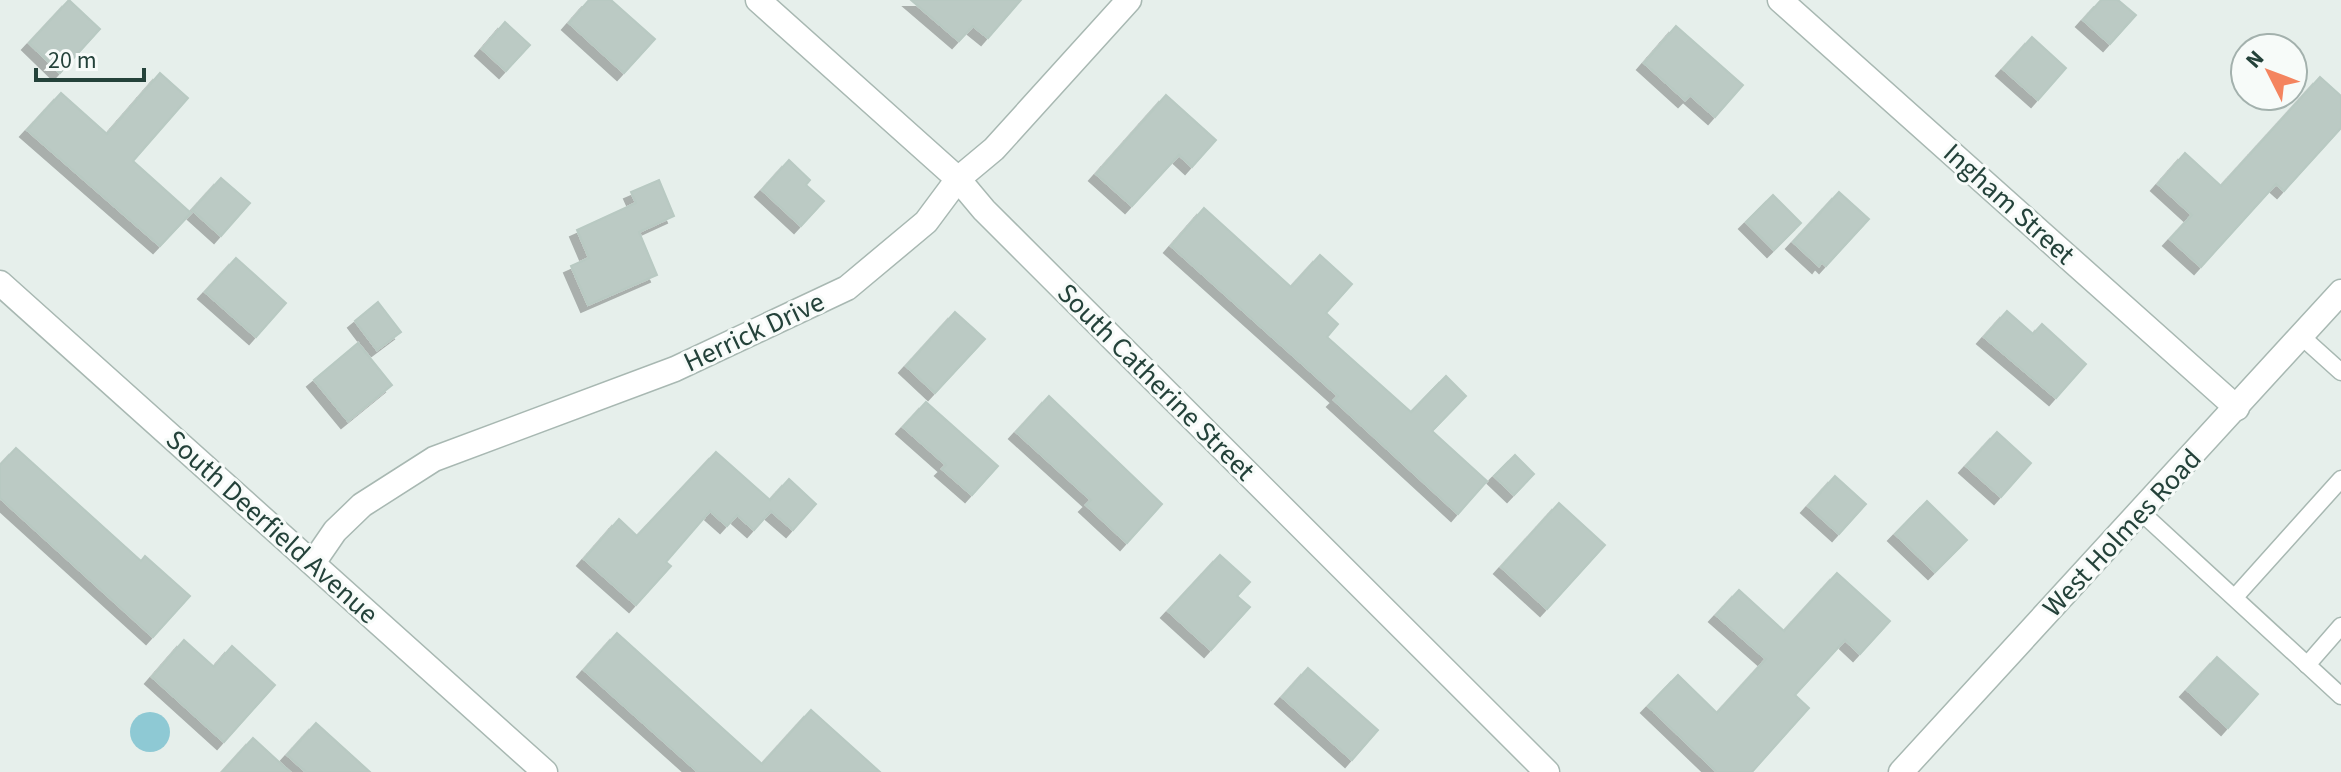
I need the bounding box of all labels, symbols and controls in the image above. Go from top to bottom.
scale bar [36,32,144,82]
north arrow [2229,32,2309,112]
text: 20 m [48,43,97,78]
text: N [2238,43,2272,75]
street label: Ingham Street [1934,134,2084,274]
street label: South Catherine Street [1048,274,1264,490]
street label: Herrick Drive [677,282,831,382]
street label: South Deerfield Avenue [157,420,387,634]
street label: West Holmes Road [2033,440,2211,626]

